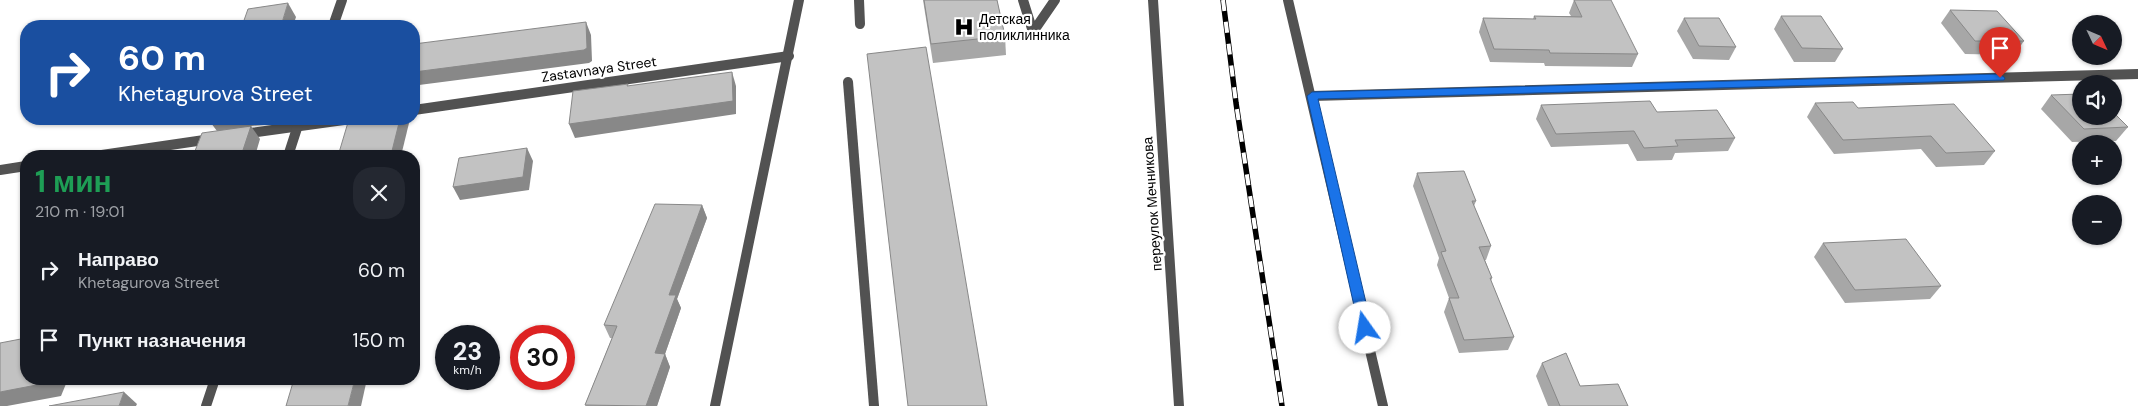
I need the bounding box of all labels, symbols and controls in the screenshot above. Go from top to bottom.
place label: Детская поликлинника [979,10,1070,44]
north arrow [2072,15,2122,65]
map controls [2072,15,2122,245]
hospital icon: Детская поликлинника [953,16,975,38]
pin [1979,27,2021,78]
icon: arrive [1986,34,2014,62]
text: 60 m [118,35,206,81]
icon: right [35,40,100,105]
street label: Zastavnaya Street [540,52,658,86]
button: sound [2072,75,2122,125]
text: Khetagurova Street [118,79,313,108]
button: + [2072,135,2122,185]
street label: переулок Мечникова [1138,136,1166,272]
text: 1 мин [35,162,112,201]
button: close [353,167,405,219]
button: − [2072,195,2122,245]
text: 210 m · 19:01 [35,201,125,222]
text: Направо [78,247,159,272]
icon: right [35,256,63,284]
text: 60 m [358,258,405,283]
text: Khetagurova Street [78,272,219,293]
position arrow [1338,301,1390,353]
speed limit sign: 30 [510,325,575,390]
icon: arrive [35,326,63,354]
text: Пункт назначения [78,328,246,353]
text: 150 m [353,328,405,353]
text: 23 [453,335,482,368]
text: km/h [453,362,482,378]

